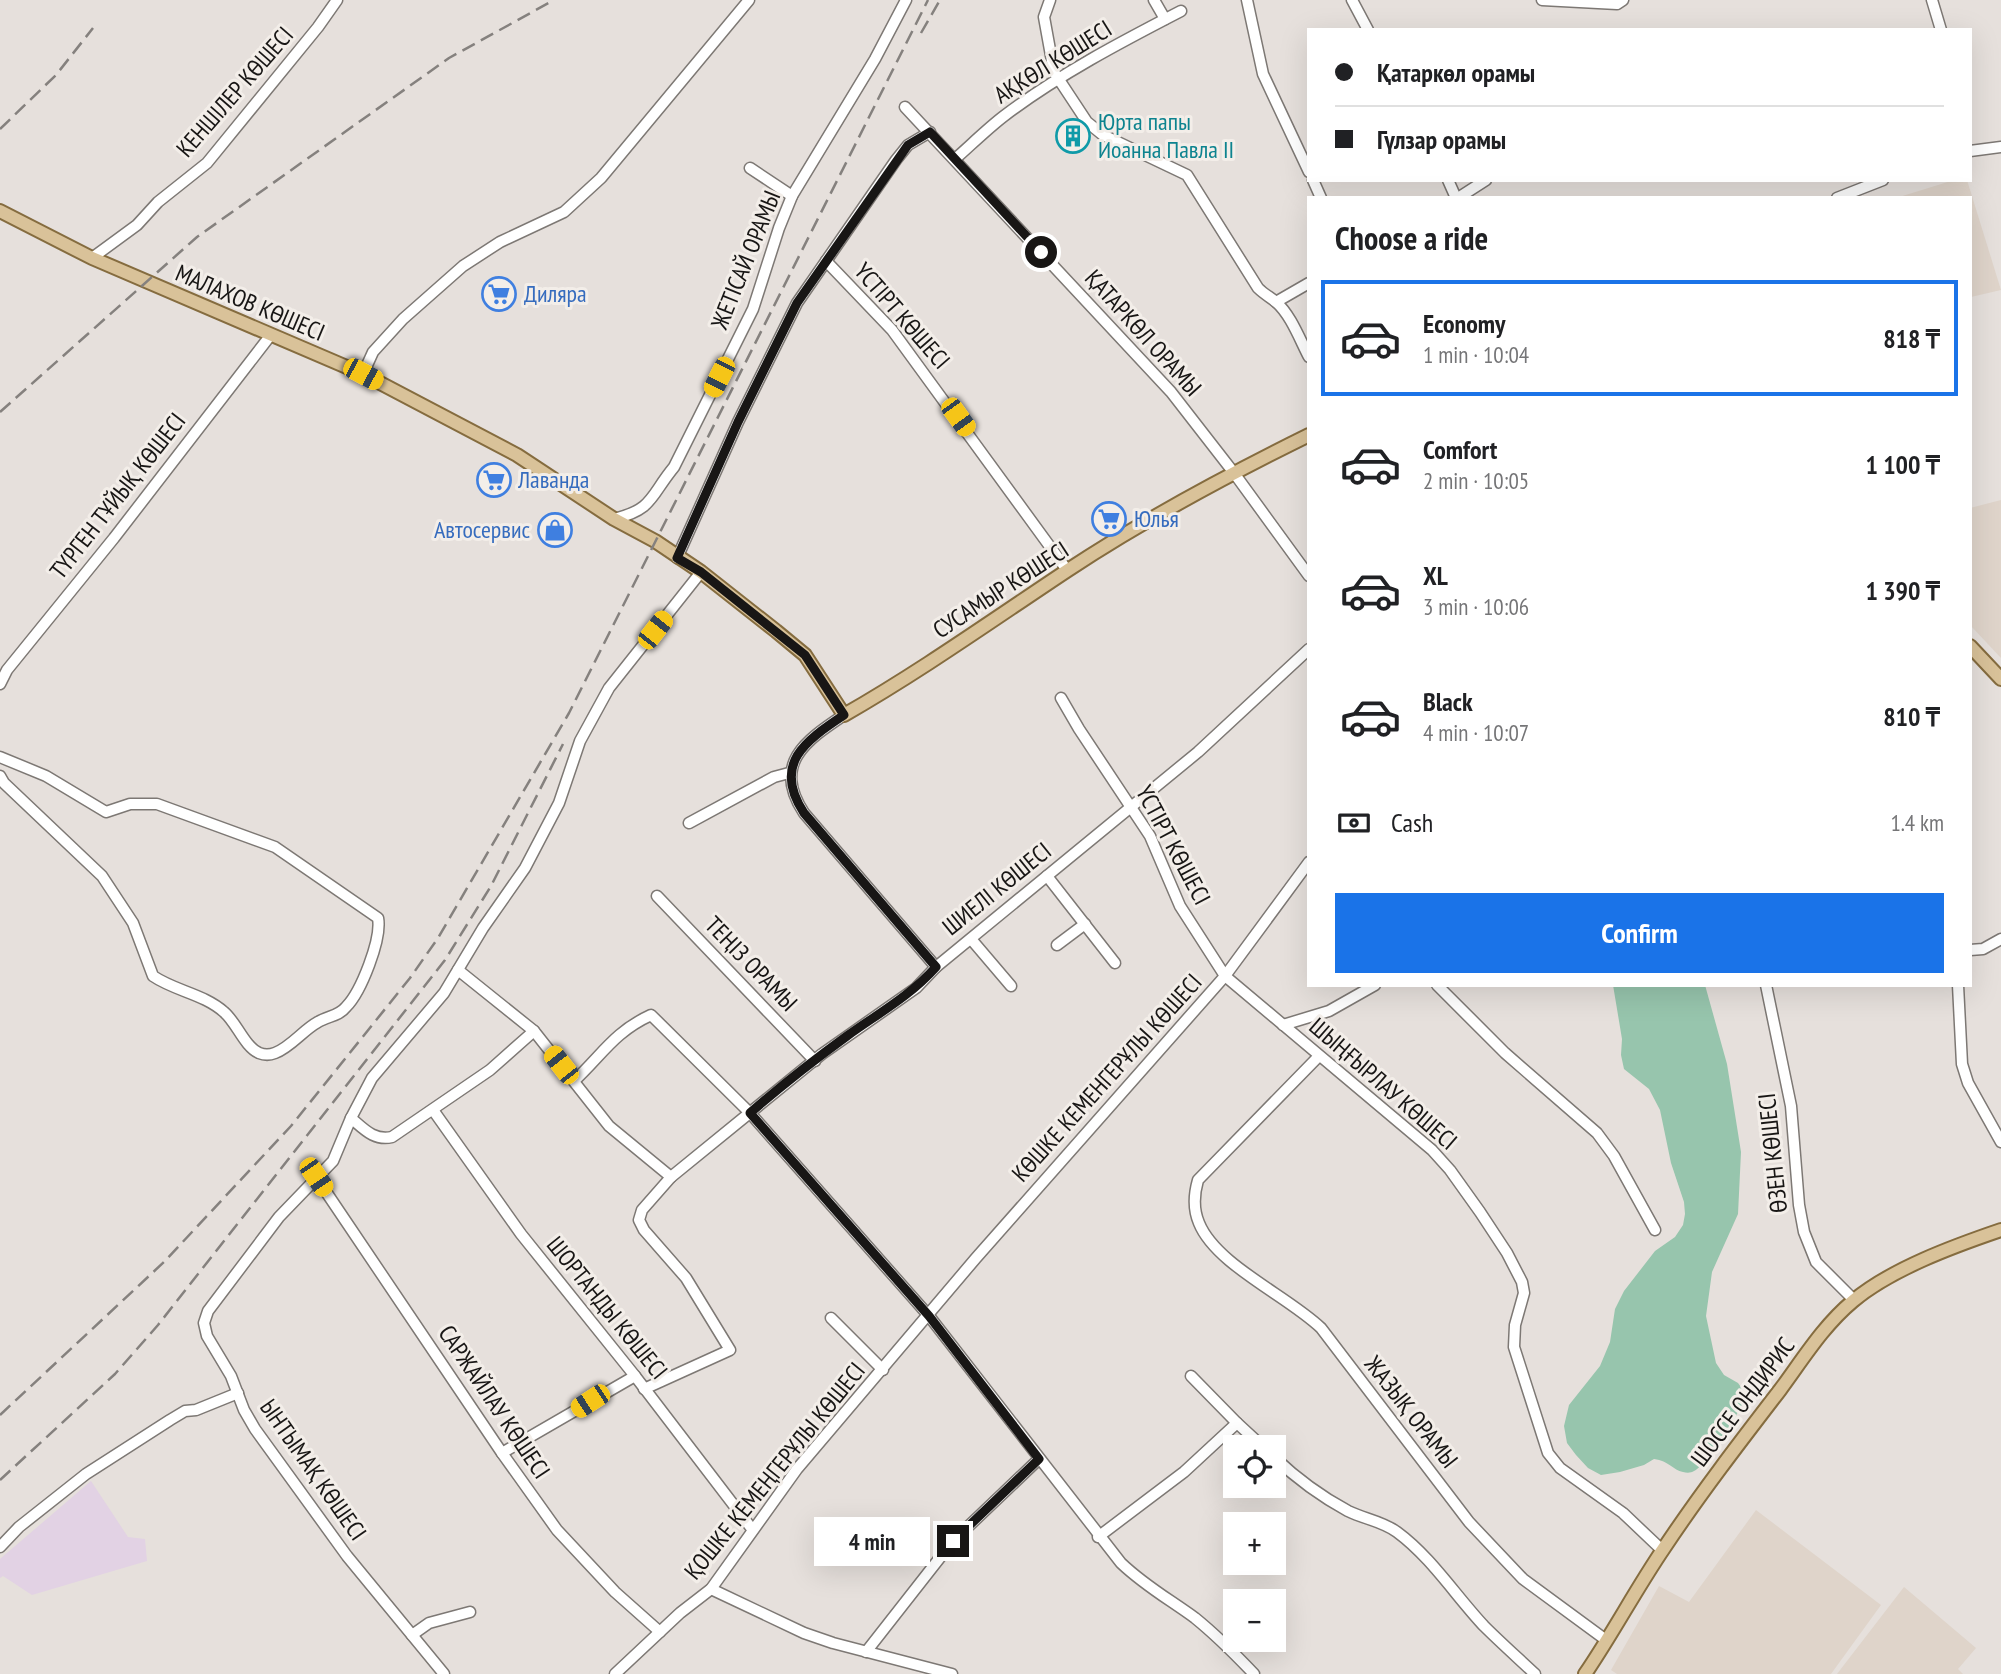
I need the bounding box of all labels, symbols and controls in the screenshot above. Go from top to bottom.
street label: АҚКӨЛ КӨШЕСІ [988,13,1118,110]
street label: КЕНШІЛЕР КӨШЕСІ [169,20,300,163]
text: Қатаркөл орамы [1377,56,1535,89]
place label: Юрта папы Иоанна Павла II [1098,106,1234,165]
building icon: Юрта папы Иоанна Павла II [1054,117,1092,155]
text: Гүлзар орамы [1377,123,1506,156]
street label: ЖЕТІСАЙ ОРАМЫ [703,186,787,334]
text: Choose a ride [1335,217,1488,259]
route start [1025,236,1057,268]
street label: ҮСТІРТ КӨШЕСІ [848,256,957,375]
street label: МАЛАХОВ КӨШЕСІ [171,257,329,348]
street label: ҚАТАРКӨЛ ОРАМЫ [1078,263,1208,402]
supermarket icon: Диляра [480,275,518,313]
place label: Диляра [524,278,587,309]
icon: car [1339,307,1402,370]
text: Economy [1423,307,1505,340]
text: 818 ₸ [1883,322,1940,355]
text: 1 min · 10:04 [1423,340,1529,369]
car [701,354,738,400]
car [340,355,387,393]
car [938,394,979,440]
street label: ТҮРГЕН ТҰЙЫҚ КӨШЕСІ [43,406,192,585]
icon: car [1339,433,1402,496]
text: Comfort [1423,433,1497,466]
text: 1 100 ₸ [1865,448,1940,481]
supermarket icon: Лаванда [475,461,513,499]
place label: Лаванда [517,464,589,495]
text: 2 min · 10:05 [1423,466,1529,495]
supermarket icon: Юлья [1090,500,1128,538]
place label: Юлья [1134,503,1179,534]
shop icon: Автосервис [536,511,574,549]
place label: Автосервис [434,514,530,545]
street label: СУСАМЫР КӨШЕСІ [927,534,1075,645]
icon: car [1339,559,1402,622]
text: XL [1423,559,1448,592]
text: 1 390 ₸ [1865,574,1940,607]
text: 3 min · 10:06 [1423,592,1529,621]
car [634,607,677,653]
icon: car [1339,685,1402,748]
text: Black [1423,685,1473,718]
text: 810 ₸ [1883,700,1940,733]
text: 4 min · 10:07 [1423,718,1529,747]
street label: ҮСТІРТ КӨШЕСІ [1129,780,1218,910]
icon: cash [1335,804,1373,842]
text: Cash [1391,806,1433,839]
text: 1.4 km [1890,808,1944,837]
street label: ШИЕЛІ КӨШЕСІ [936,835,1057,942]
button: Confirm [1335,893,1944,973]
street label: ТЕҢІЗ ОРАМЫ [699,910,804,1018]
street label: КӨШКЕ КЕМЕНГЕРҰЛЫ КӨШЕСІ [1005,967,1208,1188]
street label: ШЫҢҒЫРЛАУ КӨШЕСІ [1303,1011,1464,1156]
car [540,1042,583,1088]
street label: ӨЗЕН КӨШЕСІ [1751,1092,1794,1214]
car [296,1154,337,1200]
street label: ШОРТАНДЫ КӨШЕСІ [540,1230,675,1386]
street label: САРЖАЙЛАУ КӨШЕСІ [432,1319,557,1484]
street label: ШОССЕ ОНДИРИС [1684,1331,1801,1472]
street label: ЖАЗЫҚ ОРАМЫ [1357,1349,1465,1474]
street label: ҚОШКЕ КЕМЕҢГЕРҰЛЫ КӨШЕСІ [677,1356,872,1586]
car [567,1381,614,1421]
street label: ЫНТЫМАҚ КӨШЕСІ [253,1393,374,1546]
map controls [1223,1435,1286,1652]
button: locate [1223,1435,1286,1498]
button: + [1223,1512,1286,1575]
callout: 4 min [813,1516,928,1566]
route end [937,1525,969,1557]
text: 4 min [849,1527,895,1556]
button: − [1223,1589,1286,1652]

